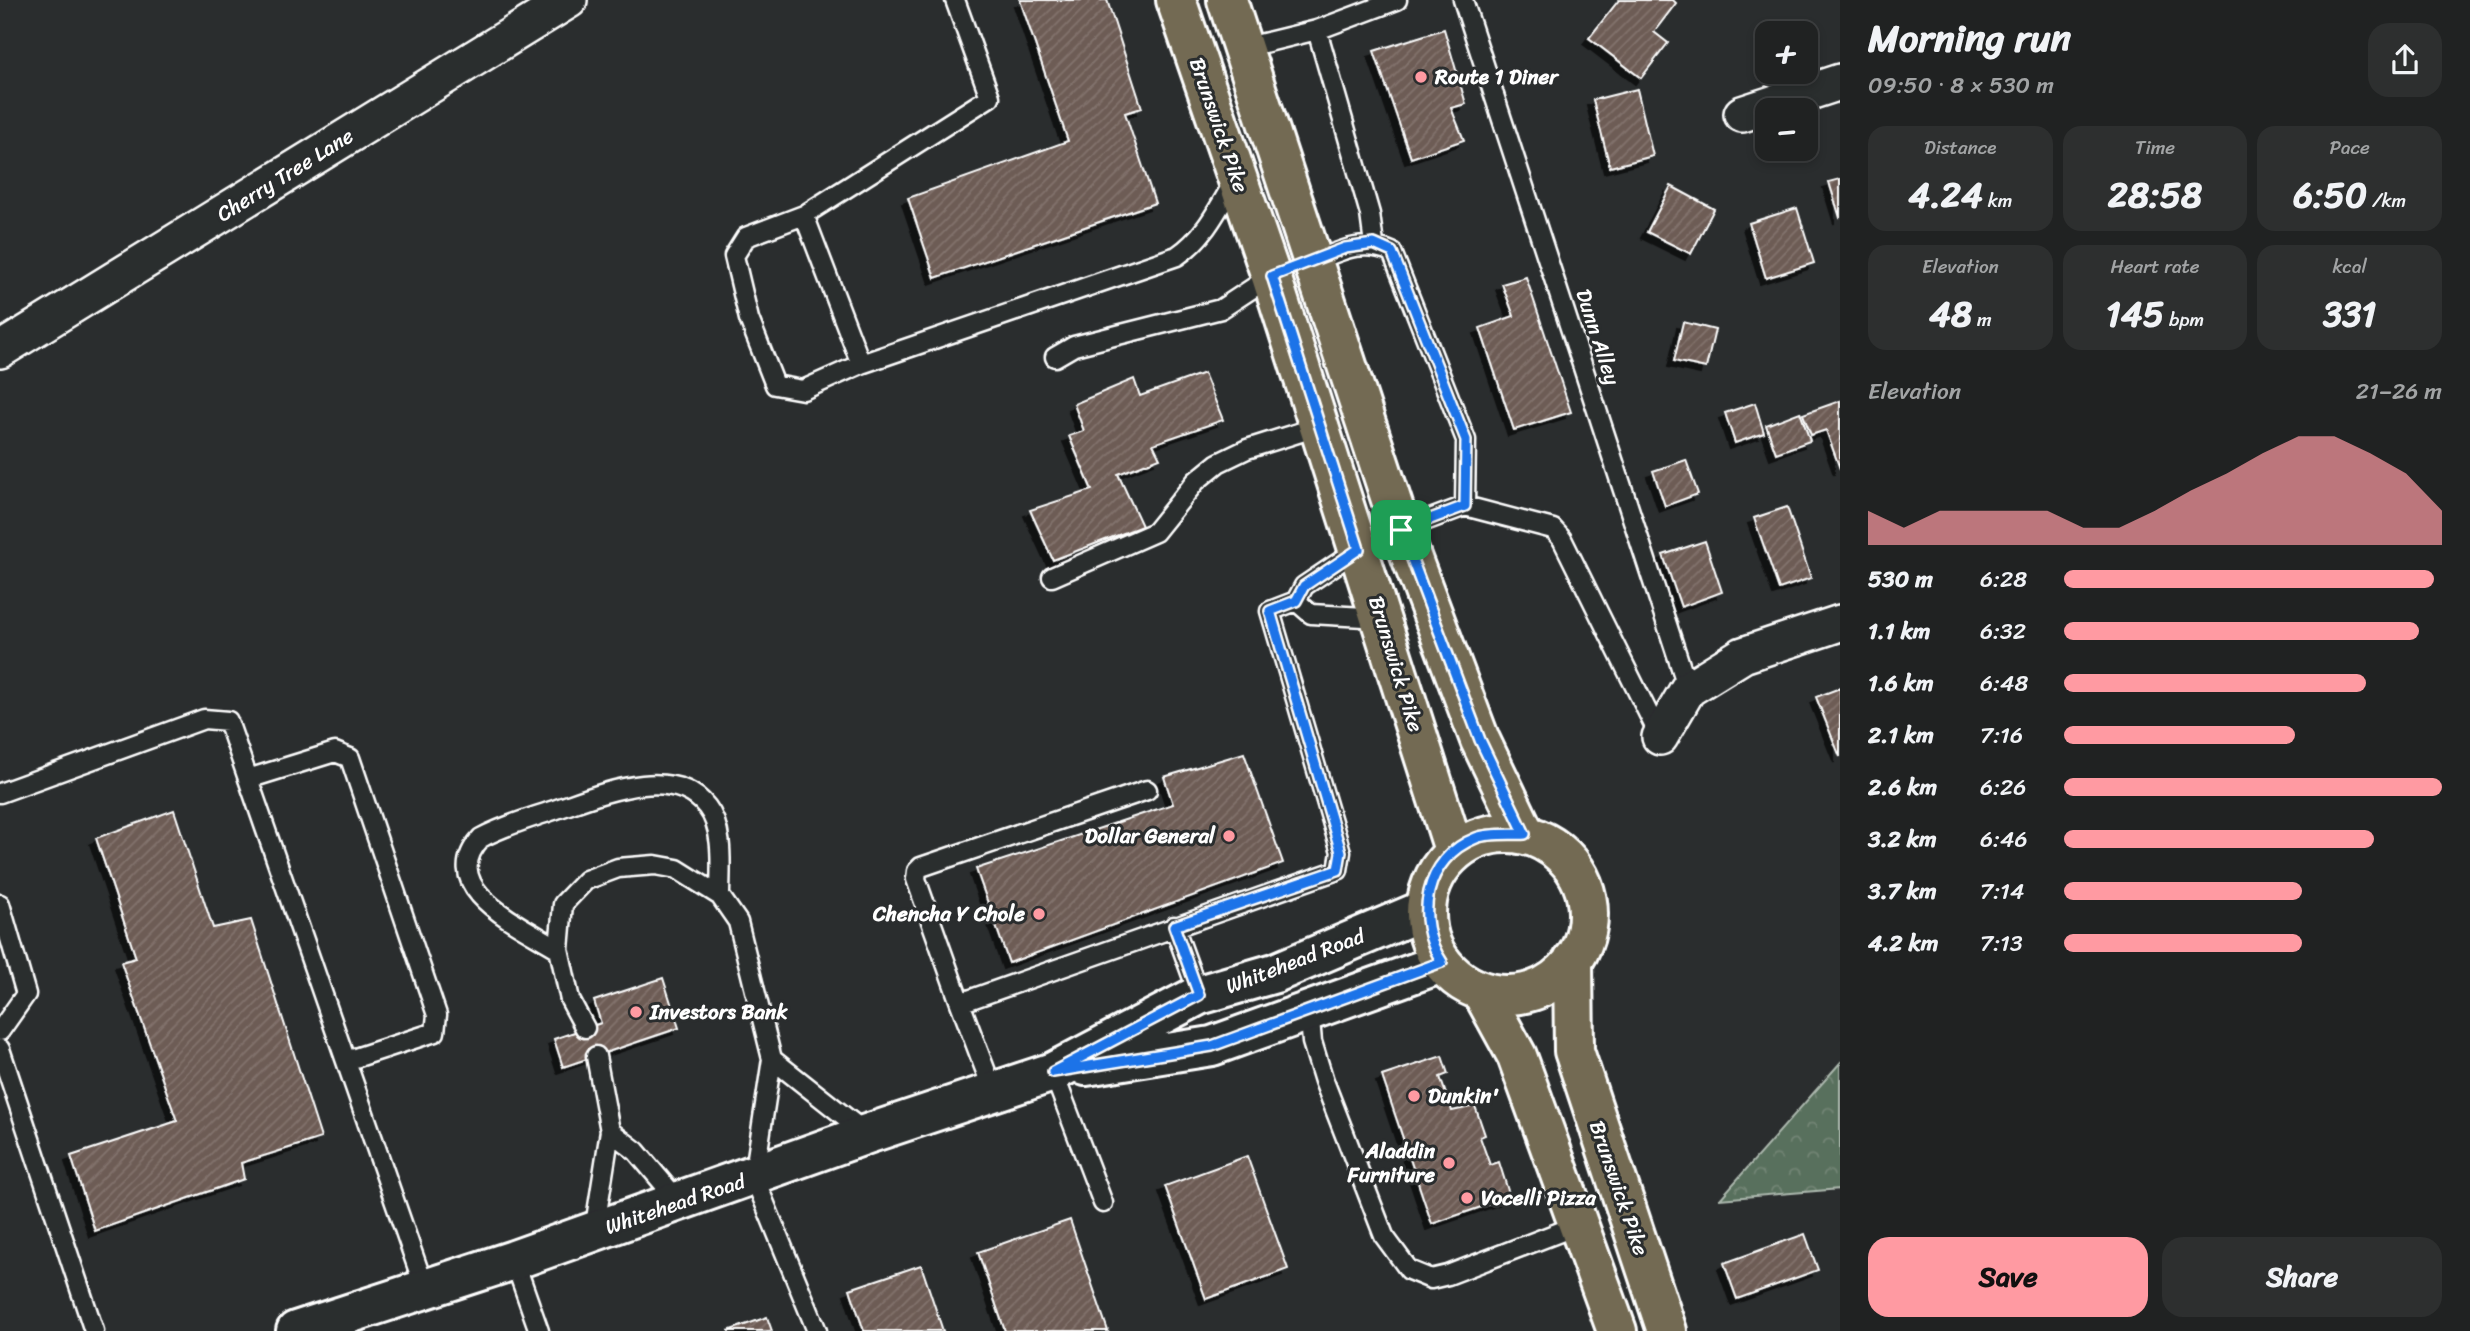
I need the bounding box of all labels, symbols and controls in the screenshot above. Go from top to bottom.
text: Morning run [1868,5,2071,72]
map controls [1755,21,1818,161]
button: + [1755,21,1818,84]
button: share [2368,23,2442,97]
street label: Brunswick Pike [1178,52,1260,198]
place label: Route 1 Diner [1434,58,1560,96]
text: 09:50 · 8 × 530 m [1868,65,2054,106]
marker: Route 1 Diner [1413,69,1429,85]
button: − [1755,98,1818,161]
street label: Cherry Tree Lane [209,117,362,233]
text: Distance [1924,131,1996,164]
text: Time [2135,131,2175,164]
text: Pace [2330,131,2370,164]
text: 4.24 [1908,164,1983,226]
text: 28:58 [2108,164,2202,226]
text: 6:50 [2293,164,2367,226]
text: km [1983,184,2012,217]
text: /km [2367,184,2406,217]
text: Elevation [1922,250,1999,283]
text: Heart rate [2110,250,2200,283]
text: kcal [2332,250,2367,283]
text: 48 [1929,283,1972,345]
text: 145 [2106,283,2164,345]
text: 331 [2323,283,2376,345]
street label: Dunn Alley [1565,284,1631,390]
text: m [1972,303,1992,336]
text: bpm [2164,303,2204,336]
text: Elevation [1868,371,1961,412]
text: 21–26 m [2356,371,2442,412]
pin [1371,500,1431,560]
icon: arrive [1382,511,1420,549]
text: 530 m [1868,559,1933,600]
text: 6:28 [1980,559,2027,600]
street label: Brunswick Pike [1357,591,1435,737]
text: 1.1 km [1868,611,1931,652]
text: 6:32 [1980,611,2026,652]
text: 1.6 km [1868,663,1934,704]
text: 6:48 [1980,663,2028,704]
text: 2.1 km [1868,715,1934,756]
text: 7:16 [1980,715,2023,756]
text: 2.6 km [1868,767,1937,808]
text: 6:26 [1980,767,2026,808]
place label: Dollar General [1085,817,1216,855]
text: 3.2 km [1868,819,1937,860]
text: 6:46 [1980,819,2027,860]
marker: Dollar General [1221,828,1237,844]
text: 3.7 km [1868,871,1937,912]
text: 7:14 [1980,871,2024,912]
place label: Chencha Y Chole [872,895,1025,933]
marker: Chencha Y Chole [1031,906,1047,922]
street label: Whitehead Road [1220,916,1372,1005]
text: 4.2 km [1868,923,1938,964]
text: 7:13 [1980,923,2023,964]
place label: Investors Bank [649,993,788,1031]
marker: Investors Bank [628,1004,644,1020]
place label: Dunkin' [1428,1077,1499,1115]
marker: Dunkin' [1406,1088,1422,1104]
street label: Brunswick Pike [1578,1115,1660,1261]
place label: Aladdin Furniture [1346,1132,1436,1194]
marker: Aladdin Furniture [1441,1155,1457,1171]
street label: Whitehead Road [600,1162,752,1246]
place label: Vocelli Pizza [1481,1179,1597,1217]
marker: Vocelli Pizza [1459,1190,1475,1206]
button: Save [1868,1237,2148,1317]
button: Share [2162,1237,2442,1317]

